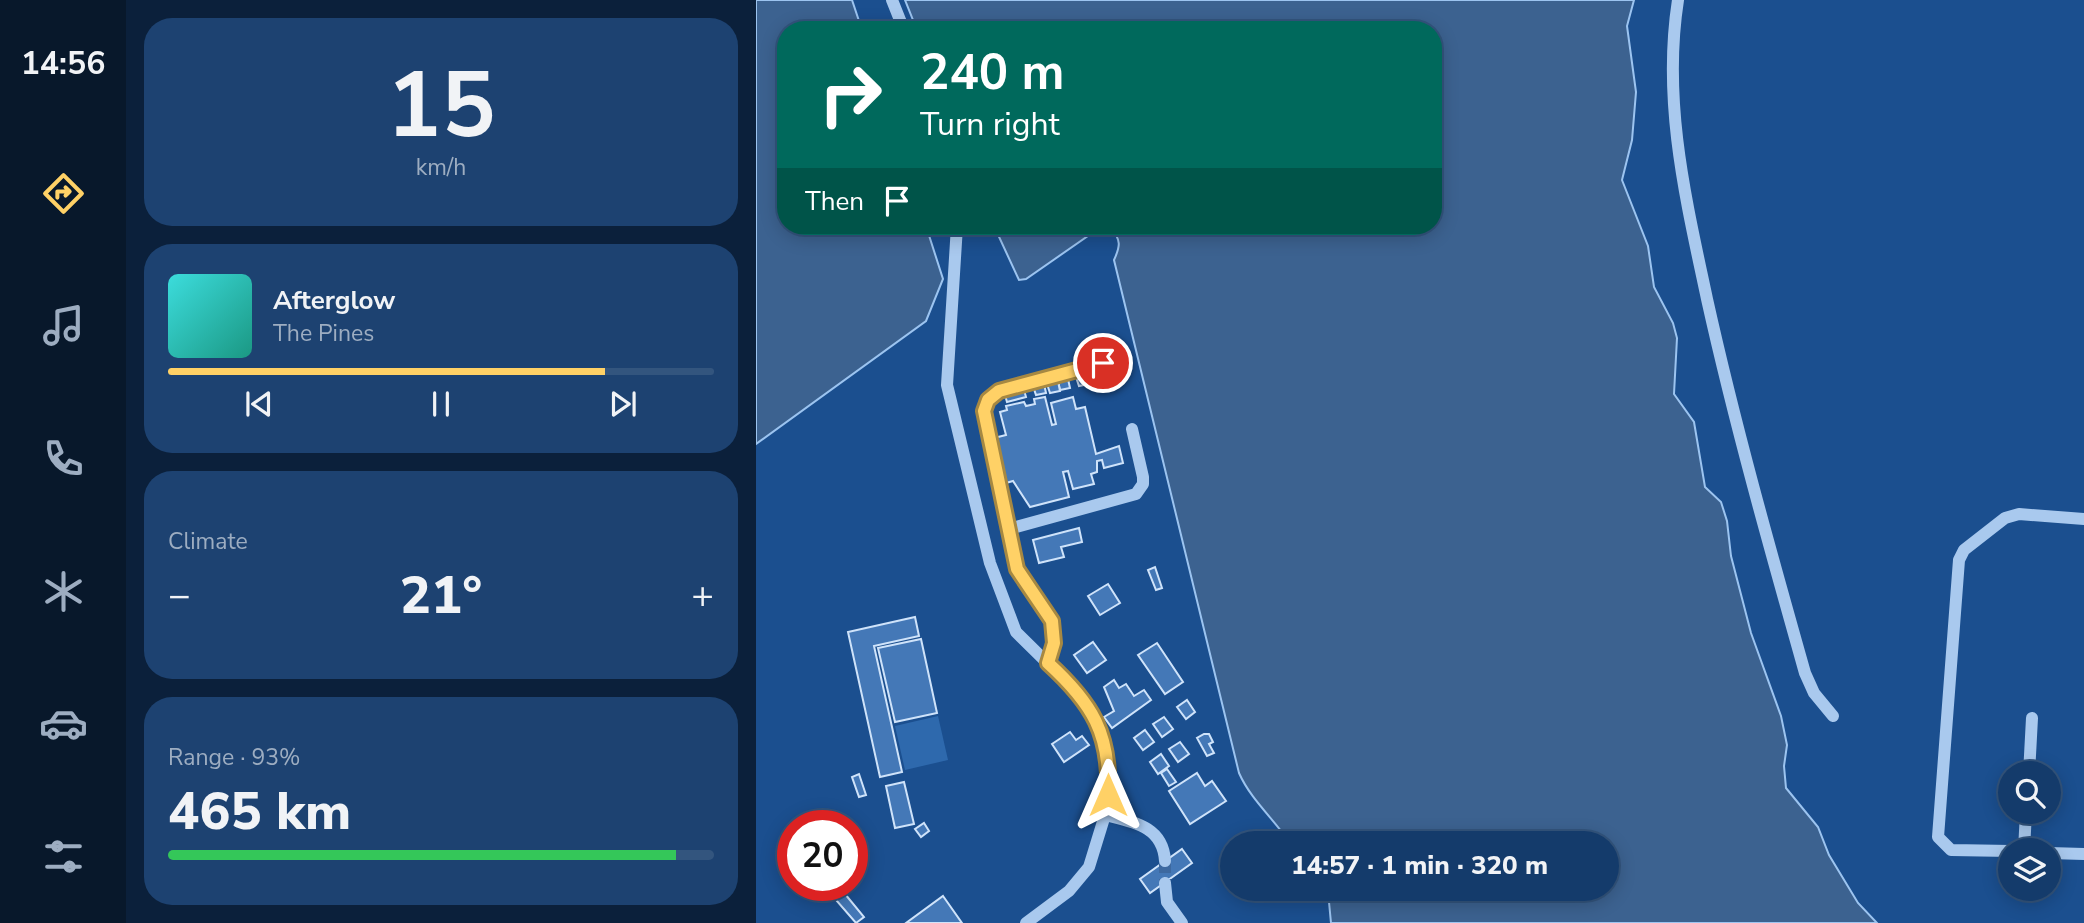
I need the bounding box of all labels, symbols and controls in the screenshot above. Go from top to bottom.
text: 240 m [920,39,1064,106]
text: 14:56 [21,42,105,85]
text: 15 [386,44,496,168]
icon: right [805,49,896,140]
text: Turn right [920,103,1060,146]
text: km/h [416,152,466,183]
icon: directions [39,169,88,218]
icon: arrive [878,182,916,220]
text: Then [805,184,864,219]
text: Afterglow [273,283,396,318]
icon: music [39,301,88,350]
text: The Pines [273,318,374,349]
pin [1073,333,1133,393]
icon: arrive [1084,344,1122,382]
icon: previous [240,385,278,423]
icon: pause [422,385,460,423]
icon: next [604,385,642,423]
icon: phone [39,434,88,483]
text: Climate [168,526,248,557]
text: 21° [400,560,482,631]
icon: climate [39,567,88,616]
text: − [168,570,191,621]
text: + [691,570,714,621]
icon: car [39,699,88,748]
text: Range · 93% [168,742,300,773]
position arrow [1071,758,1145,832]
map controls [1998,761,2061,901]
button: search [1998,761,2061,824]
text: 465 km [168,776,351,847]
speed limit sign: 20 [777,810,868,901]
icon: filters [39,832,88,881]
button: layers [1998,838,2061,901]
text: 14:57 · 1 min · 320 m [1291,848,1548,883]

